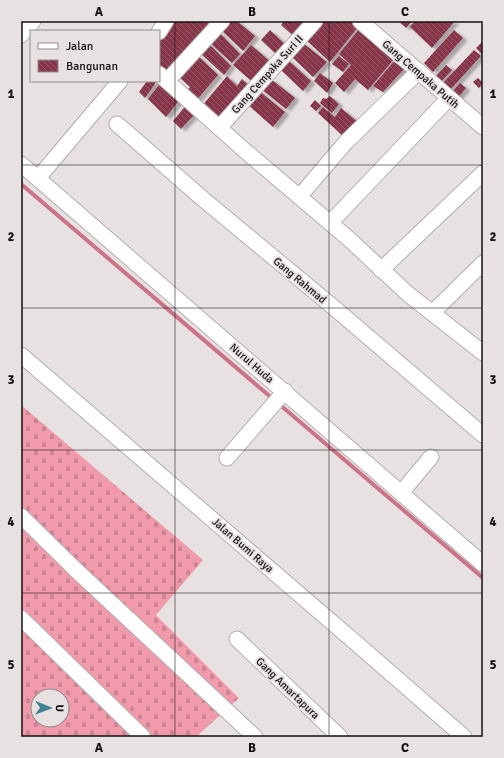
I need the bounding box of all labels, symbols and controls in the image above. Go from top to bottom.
text: A [95,4,104,20]
text: B [248,4,256,20]
text: C [401,4,409,20]
legend [30,30,160,82]
street label: Gang Cempaka Suri II [229,33,306,116]
street label: Gang Cempaka Putih [380,37,462,111]
text: Jalan [66,39,93,54]
text: Bangunan [66,59,118,74]
text: 1 [7,86,15,102]
text: 1 [489,86,497,102]
text: 2 [7,229,15,245]
text: 2 [489,229,497,245]
street label: Gang Rahmad [271,254,329,306]
street label: Nurul Huda [227,341,277,386]
text: 3 [7,372,15,388]
text: 3 [489,372,497,388]
text: 4 [7,514,15,530]
text: 4 [489,514,497,530]
street label: Jalan Bumi Raya [209,515,276,576]
street label: Gang Amartapura [253,655,322,722]
text: 5 [7,657,15,673]
text: 5 [489,657,497,673]
north arrow [30,688,70,728]
text: U [53,704,66,712]
text: A [95,740,104,756]
text: B [248,740,256,756]
text: C [401,740,409,756]

